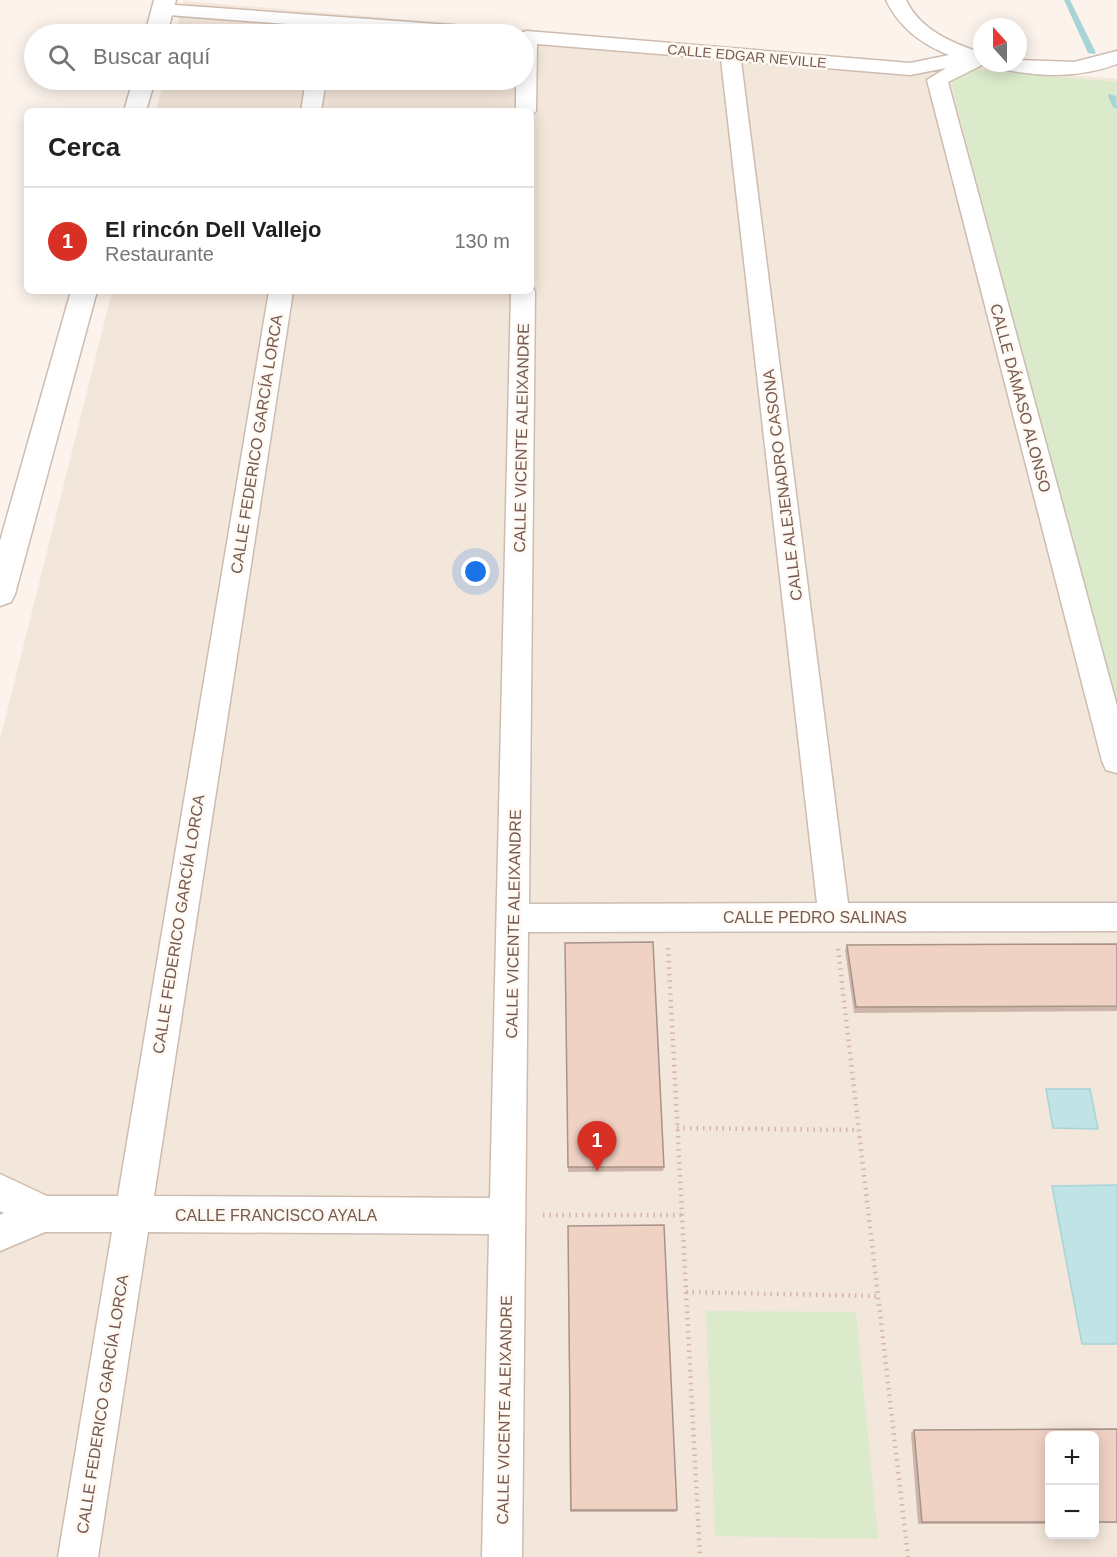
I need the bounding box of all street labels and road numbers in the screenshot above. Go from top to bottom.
street label: CALLE EDGAR NEVILLE [667,41,827,71]
street label: CALLE DÁMASO ALONSO [987,302,1055,494]
street label: CALLE FEDERICO GARCÍA LORCA [227,313,285,575]
street label: CALLE VICENTE ALEIXANDRE [511,323,532,553]
street label: CALLE ALEJENADRO CASONA [760,368,805,602]
street label: CALLE FEDERICO GARCÍA LORCA [149,793,207,1055]
street label: CALLE VICENTE ALEIXANDRE [503,809,524,1039]
street label: CALLE PEDRO SALINAS [723,909,907,926]
street label: CALLE FRANCISCO AYALA [175,1207,377,1224]
street label: CALLE FEDERICO GARCÍA LORCA [73,1273,131,1535]
street label: CALLE VICENTE ALEIXANDRE [494,1295,515,1525]

